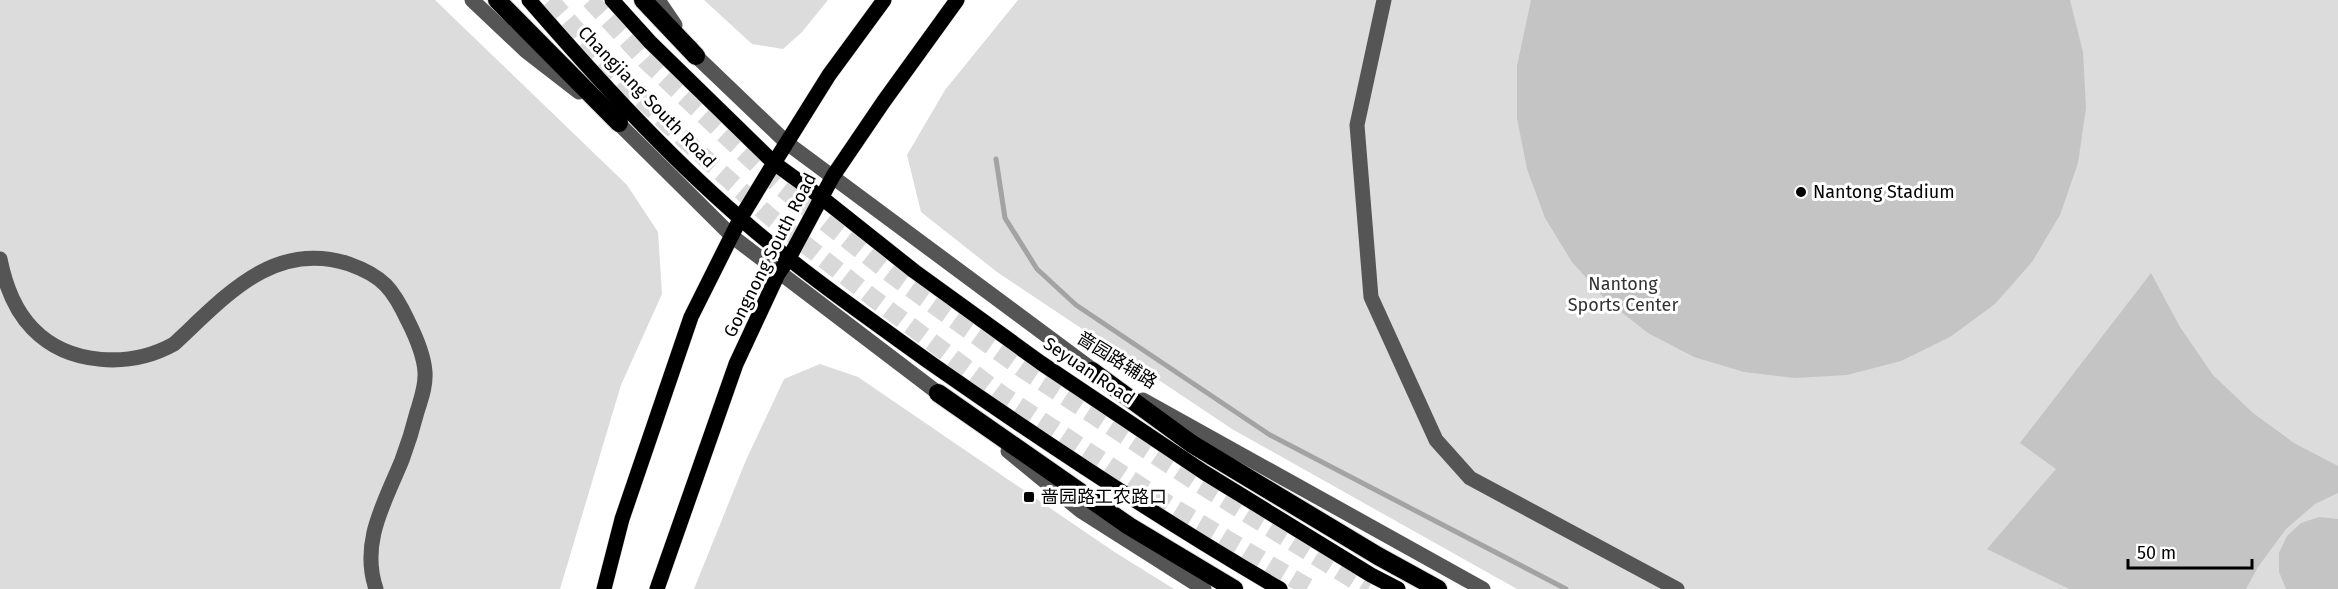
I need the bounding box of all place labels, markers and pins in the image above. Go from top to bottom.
place label: Nantong Stadium [1813,181,1955,203]
marker: Nantong Stadium [1794,185,1808,199]
place label: 啬园路工农路口 [1041,486,1167,508]
marker: 啬园路工农路口 [1022,490,1036,504]

